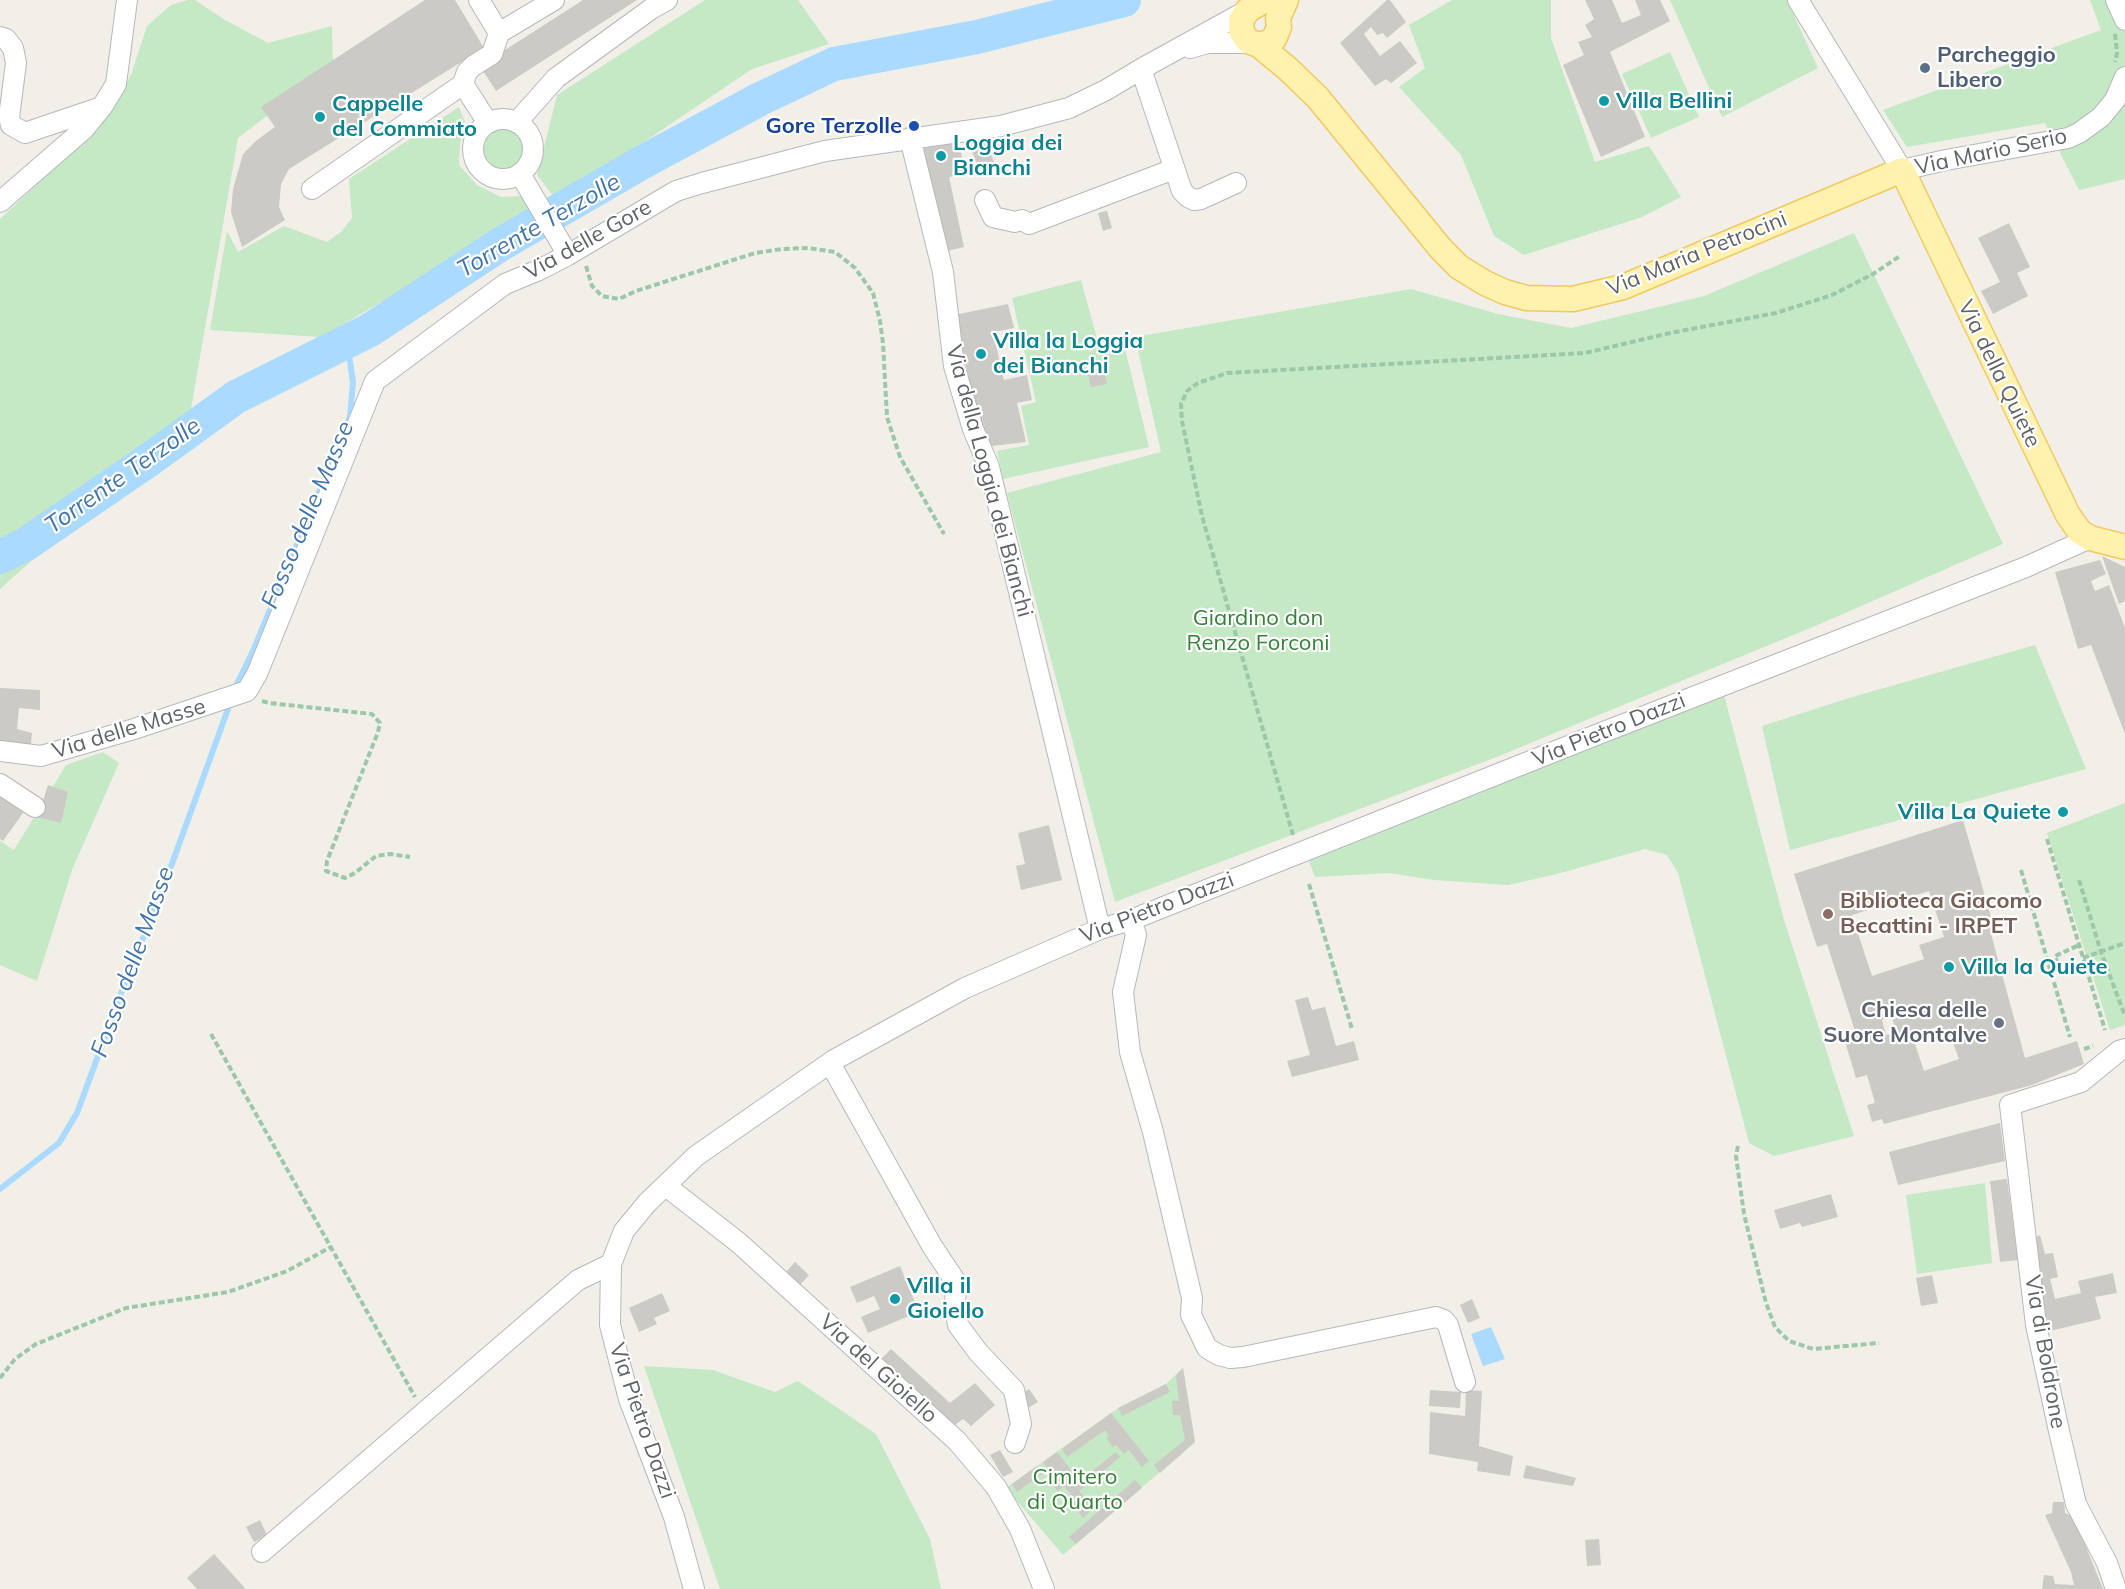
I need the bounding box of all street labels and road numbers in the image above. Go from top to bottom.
street label: Via Mario Serio [1913,123,2069,181]
street label: Via delle Gore [520,194,656,286]
street label: Via Maria Petrocini [1603,206,1791,302]
street label: Via della Quiete [1952,296,2046,452]
street label: Via della Loggia dei Bianchi [940,342,1038,620]
street label: Via Pietro Dazzi [1529,687,1689,773]
street label: Via delle Masse [49,693,209,765]
street label: Via Pietro Dazzi [1076,867,1238,949]
street label: Via di Boldrone [2019,1273,2071,1431]
street label: Via del Gioiello [814,1309,942,1429]
street label: Via Pietro Dazzi [603,1340,681,1502]

